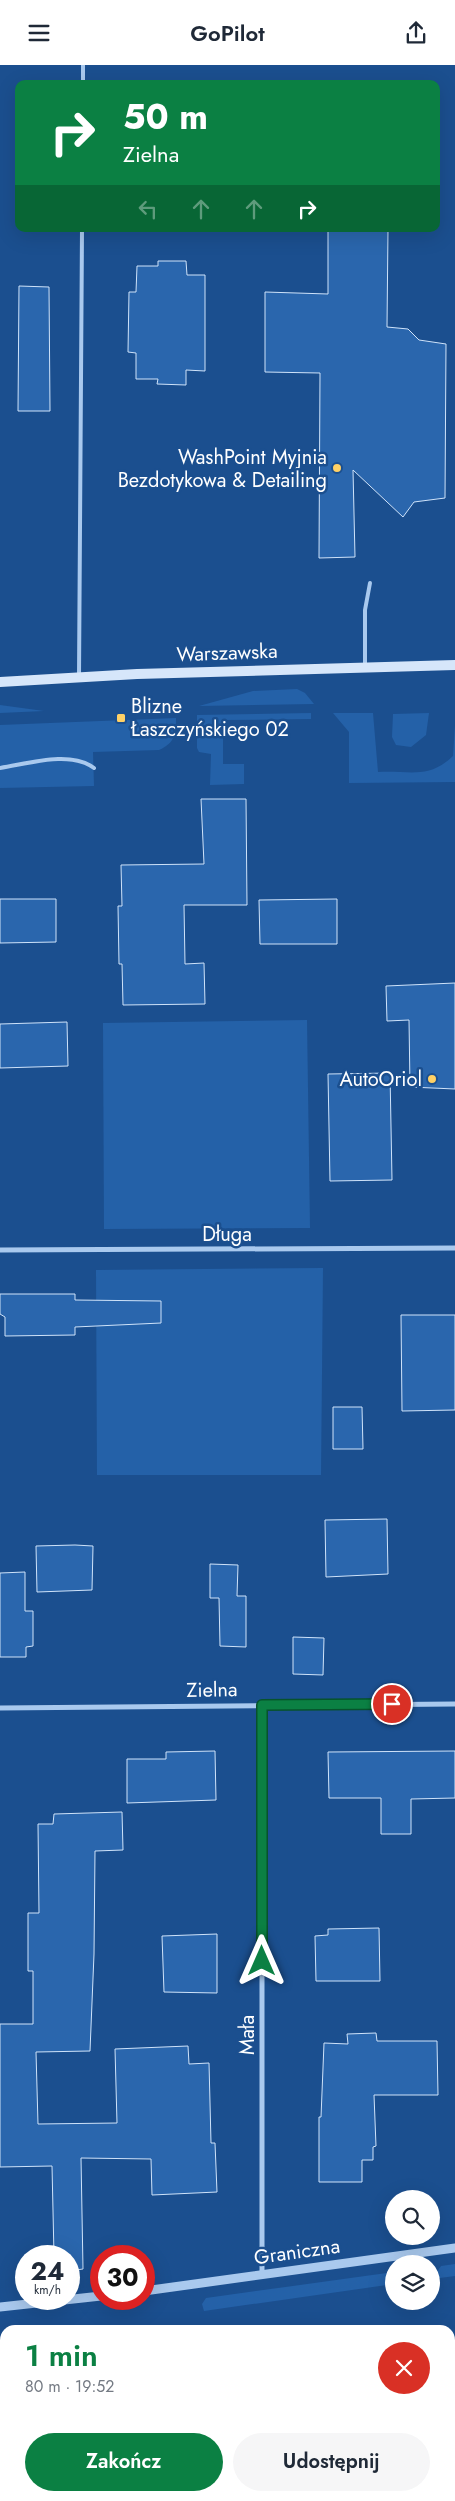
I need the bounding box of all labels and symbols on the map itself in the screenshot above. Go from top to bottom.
place label: WashPoint Myjnia Bezdotykowa & Detailing [118,443,327,495]
marker: WashPoint Myjnia Bezdotykowa & Detailing [331,462,343,474]
street label: Warszawska [176,637,278,669]
place label: Blizne Łaszczyńskiego 02 [130,692,289,744]
marker: Blizne Łaszczyńskiego 02 [115,712,127,724]
place label: AutoOriol [340,1065,422,1094]
marker: AutoOriol [426,1073,438,1085]
street label: Długa [202,1220,252,1249]
street label: Zielna [186,1675,238,1705]
pin [371,1683,413,1725]
position arrow [235,1934,287,1986]
street label: Mała [233,2015,262,2055]
street label: Graniczna [252,2232,342,2272]
speed limit sign: 30 [90,2245,155,2310]

